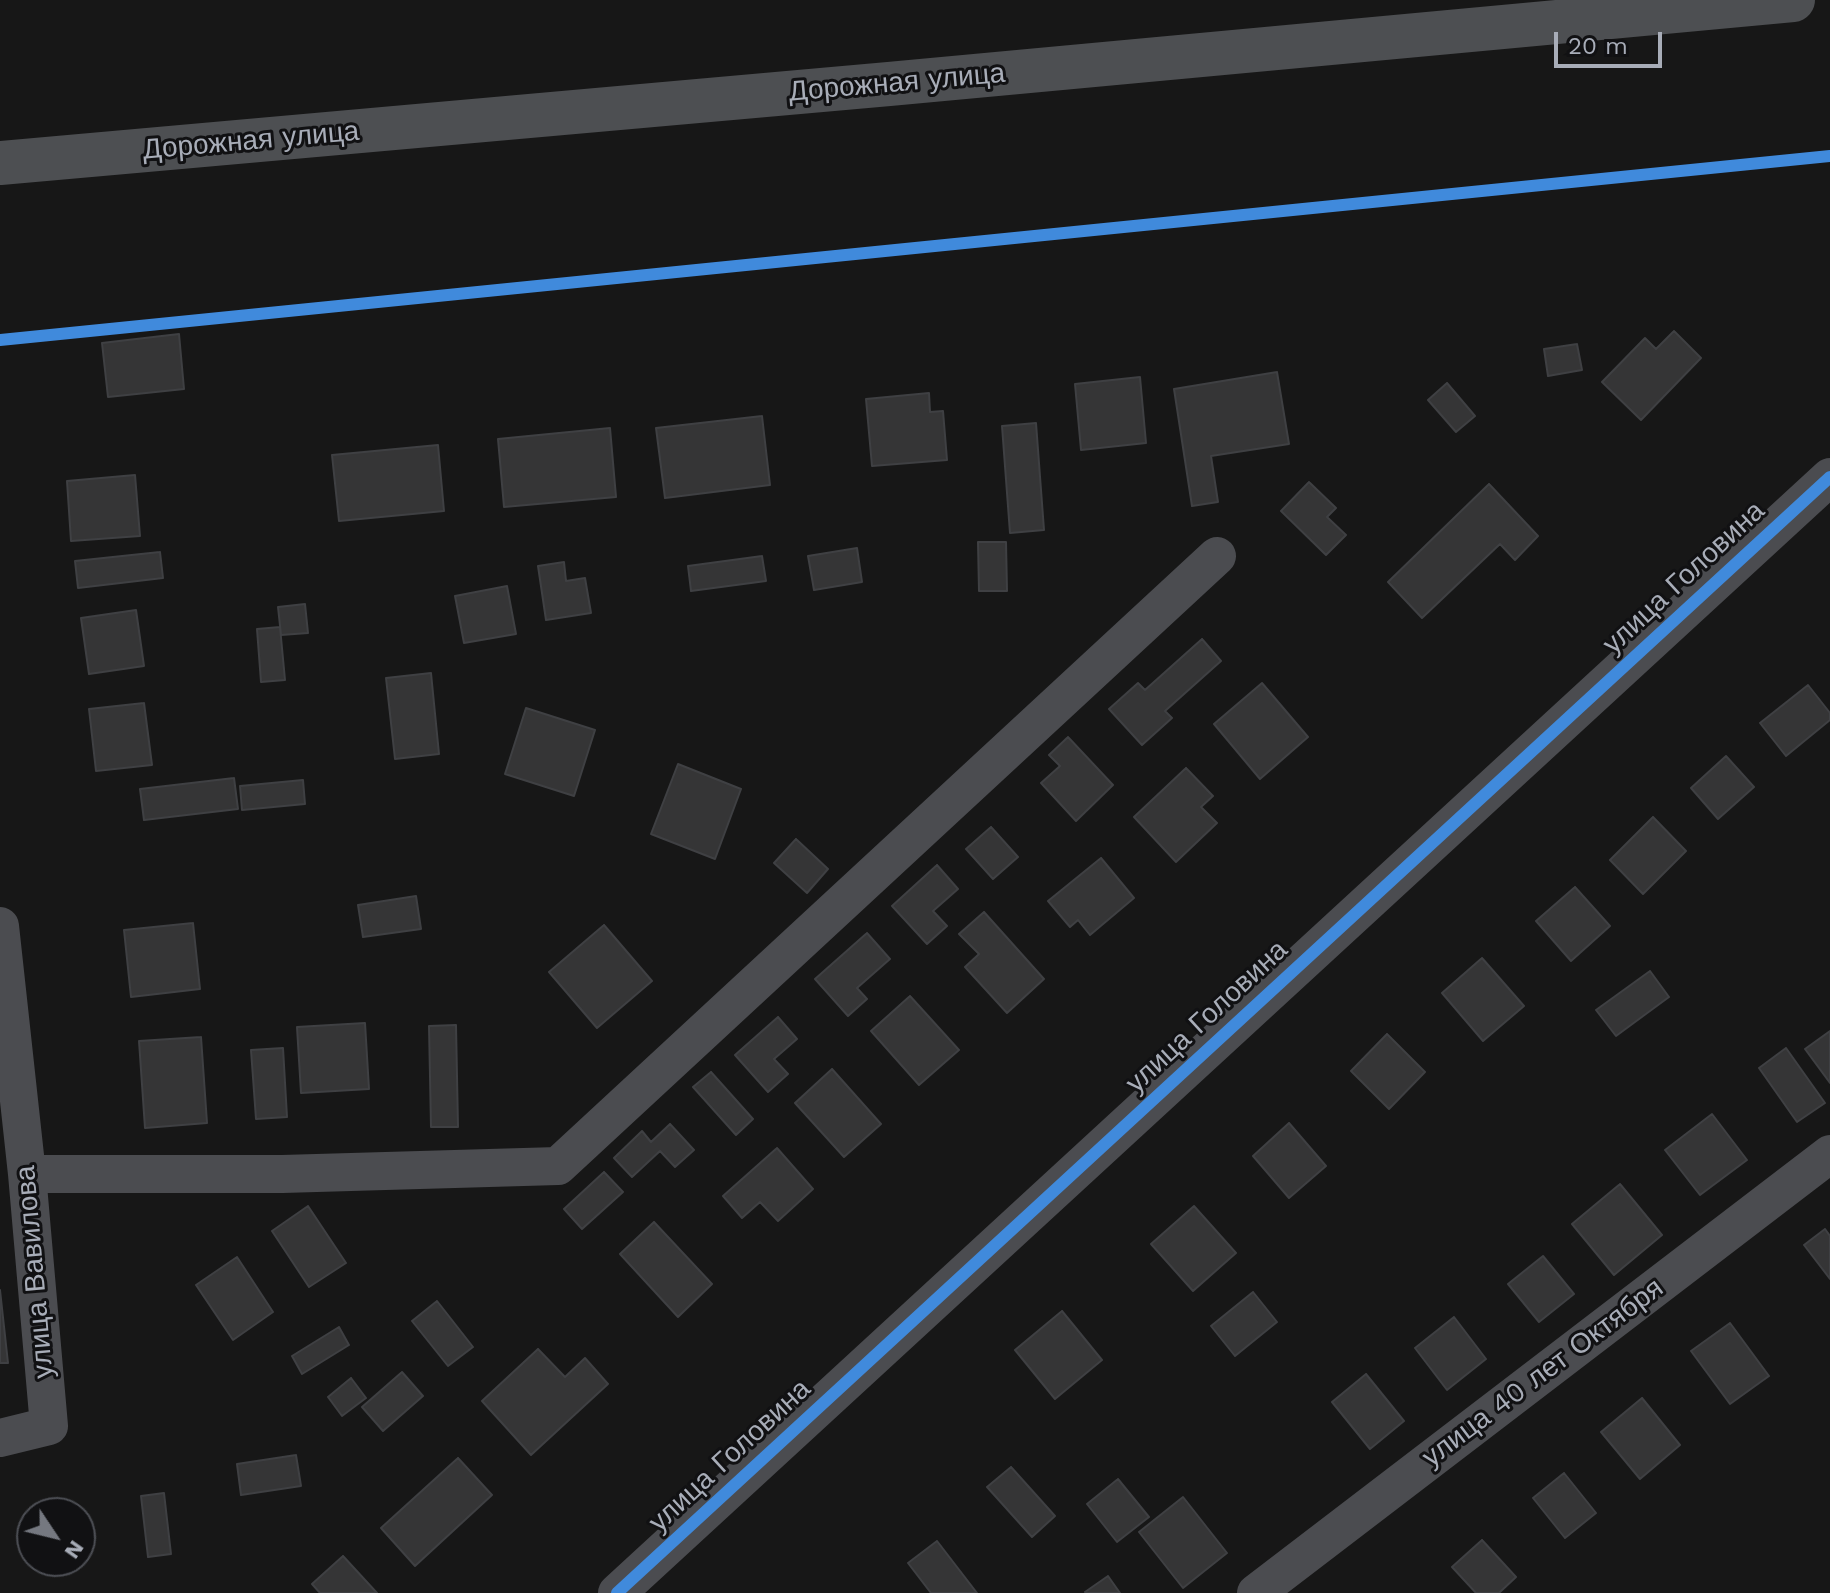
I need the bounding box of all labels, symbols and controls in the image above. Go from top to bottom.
scale bar [1558,16,1666,66]
text: 20 m [1568,32,1628,60]
street label: Дорожная улица [787,57,1007,109]
street label: Дорожная улица [141,115,361,167]
street label: улица Головина [1596,495,1772,661]
street label: улица Головина [1119,934,1295,1100]
street label: улица Вавилова [9,1164,61,1380]
street label: улица 40 лет Октября [1416,1271,1670,1475]
street label: улица Головина [642,1373,818,1539]
north arrow [16,1497,96,1577]
text: N [60,1536,89,1564]

